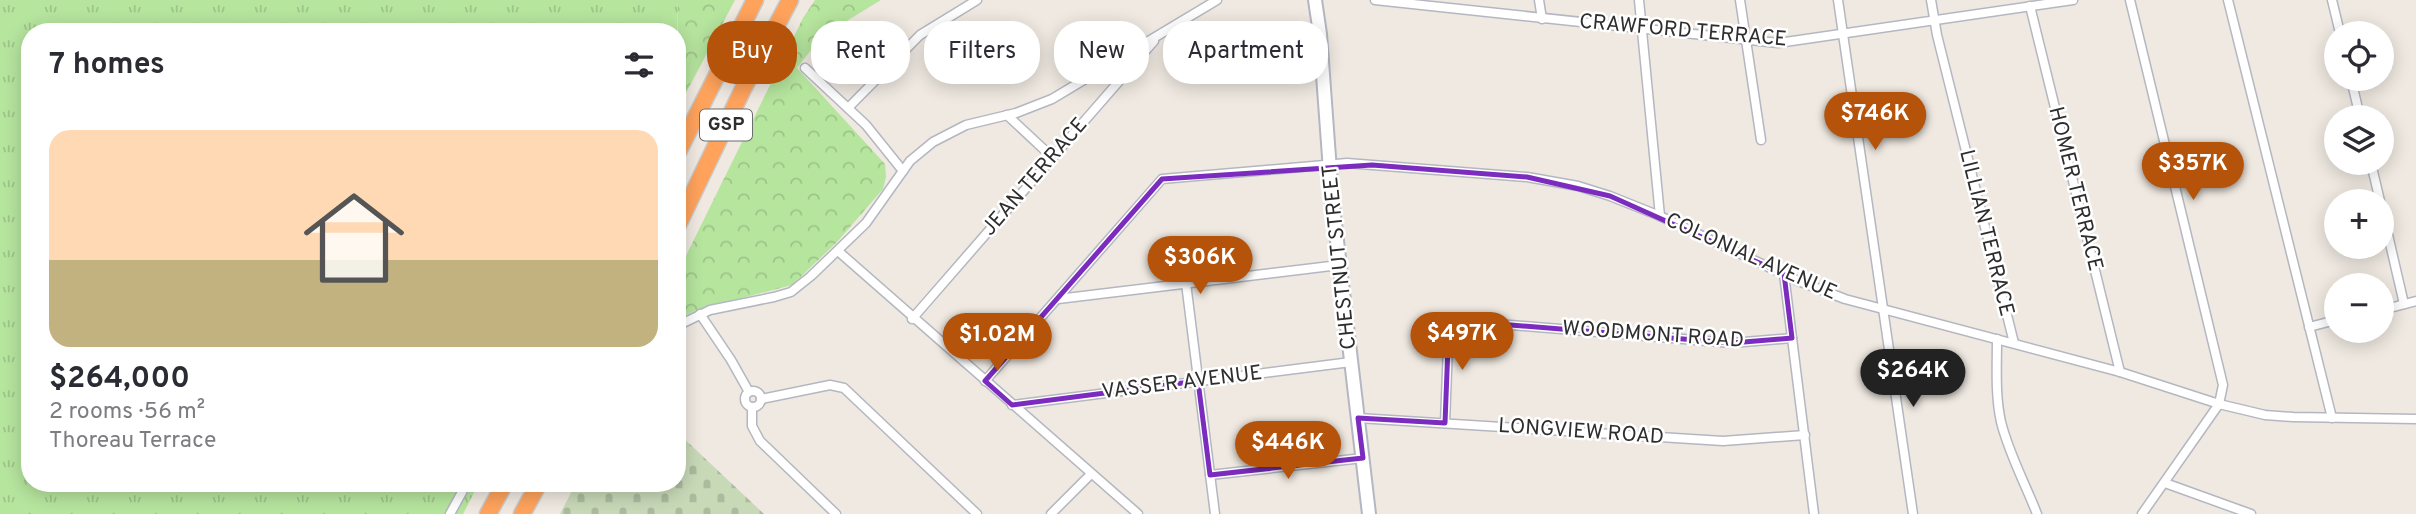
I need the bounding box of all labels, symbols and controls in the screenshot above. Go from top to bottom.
street label: CRAWFORD TERRACE [1578,8,1788,54]
chip: Buy [707,21,797,84]
chip: Rent [811,21,910,84]
chip: Filters [924,21,1040,84]
chip: New [1054,21,1149,84]
chip: Apartment [1163,21,1328,84]
map controls [2324,21,2394,343]
button: locate [2324,21,2394,91]
icon: filters [620,46,658,84]
text: 7 homes [49,47,165,84]
pin: $746K [1826,92,1924,152]
text: $746K [1840,100,1910,129]
street label: HOMER TERRACE [2042,104,2108,274]
button: layers [2324,105,2394,175]
road number: GSP [700,110,752,140]
street label: JEAN TERRACE [976,112,1094,242]
pin: $357K [2144,142,2242,202]
street label: LILLIAN TERRACE [1952,147,2020,319]
text: $357K [2158,150,2228,179]
street label: CHESTNUT STREET [1317,163,1363,351]
icon: home [291,175,417,301]
button: + [2324,189,2394,259]
street label: COLONIAL AVENUE [1661,207,1841,307]
pin: $306K [1151,236,1249,296]
text: $306K [1164,244,1236,273]
button: − [2324,273,2394,343]
pin: $497K [1413,312,1511,372]
pin: $1.02M [940,314,1054,373]
street label: WOODMONT ROAD [1561,315,1745,355]
text: $497K [1427,320,1497,349]
text: $1.02M [959,321,1035,350]
pin: $264K [1864,350,1962,409]
text: $264K [1876,357,1950,386]
street label: VASSER AVENUE [1100,360,1264,406]
text: $264,000 [49,361,190,398]
text: 2 rooms · 56 m² [49,398,205,427]
street label: LONGVIEW ROAD [1497,413,1665,451]
pin: $446K [1239,421,1337,481]
text: Thoreau Terrace [49,427,216,456]
text: $446K [1251,429,1325,458]

